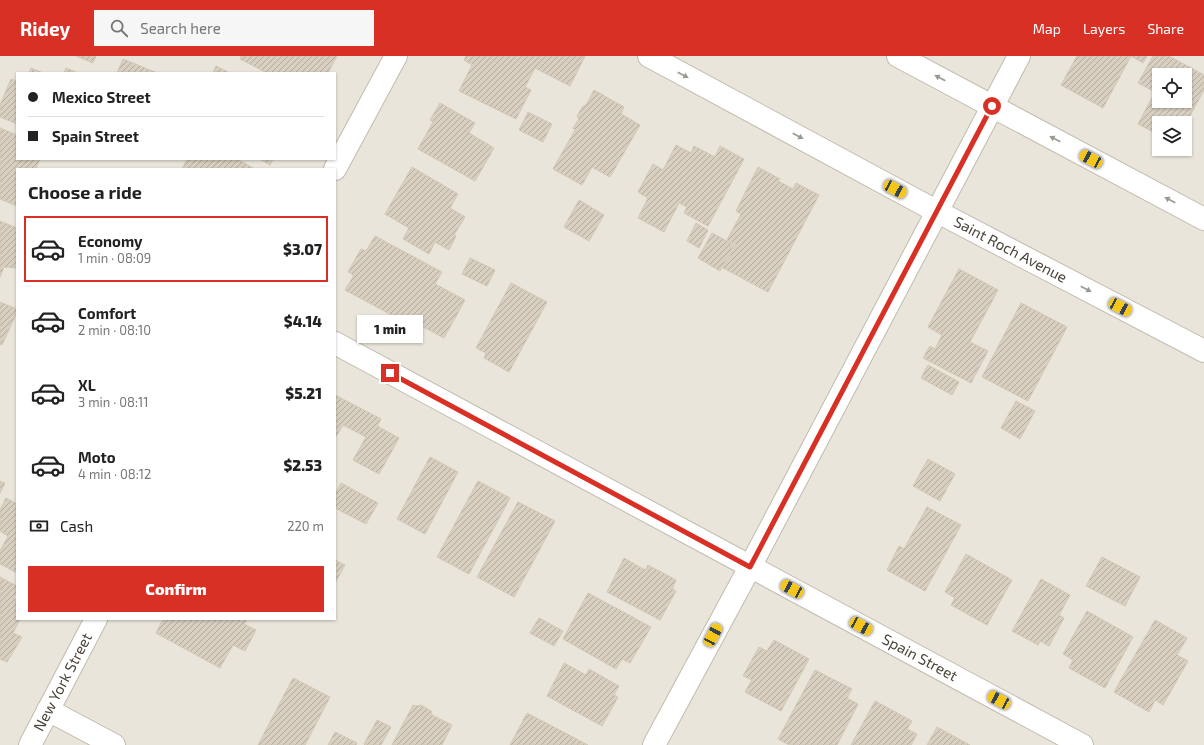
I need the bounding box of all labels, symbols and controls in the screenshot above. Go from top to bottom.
search box [94,10,374,46]
text: Ridey [20,17,70,40]
icon: search [108,17,130,39]
text: Search here [140,19,221,37]
text: Map [1033,20,1061,37]
text: Layers [1083,20,1125,37]
text: Share [1147,20,1184,37]
map controls [1152,68,1192,156]
button: locate [1152,68,1192,108]
one-way arrow [678,71,689,78]
one-way arrow [934,75,946,82]
text: Mexico Street [52,88,151,106]
route start [983,97,1001,115]
button: layers [1152,116,1192,156]
text: Spain Street [52,127,139,145]
one-way arrow [792,133,804,140]
one-way arrow [1049,136,1061,143]
car [1078,148,1104,170]
car [882,178,908,200]
text: Choose a ride [28,181,142,203]
one-way arrow [1164,197,1175,204]
street label: Saint Roch Avenue [951,212,1070,286]
icon: car [30,231,66,267]
text: Economy [78,232,143,250]
text: $3.07 [283,240,322,258]
text: 1 min · 08:09 [78,250,151,266]
one-way arrow [1080,286,1092,293]
car [1107,296,1133,318]
icon: car [30,303,66,339]
text: Comfort [78,304,136,322]
text: $4.14 [284,312,322,330]
callout: 1 min [357,315,423,343]
text: 1 min [374,321,406,337]
text: 2 min · 08:10 [78,322,151,338]
route end [381,364,399,382]
icon: car [30,375,66,411]
text: XL [78,376,96,394]
text: $5.21 [285,384,322,402]
text: 3 min · 08:11 [78,394,148,410]
icon: car [30,447,66,483]
text: Moto [78,448,116,466]
text: $2.53 [284,456,322,474]
text: 4 min · 08:12 [78,466,151,482]
icon: cash [28,515,50,537]
text: Cash [60,517,93,535]
text: 220 m [287,518,324,534]
button: Confirm [28,566,324,612]
car [779,578,805,600]
car [848,615,874,637]
car [702,622,724,648]
street label: New York Street [29,629,95,734]
street label: Spain Street [879,629,961,684]
car [986,689,1012,711]

